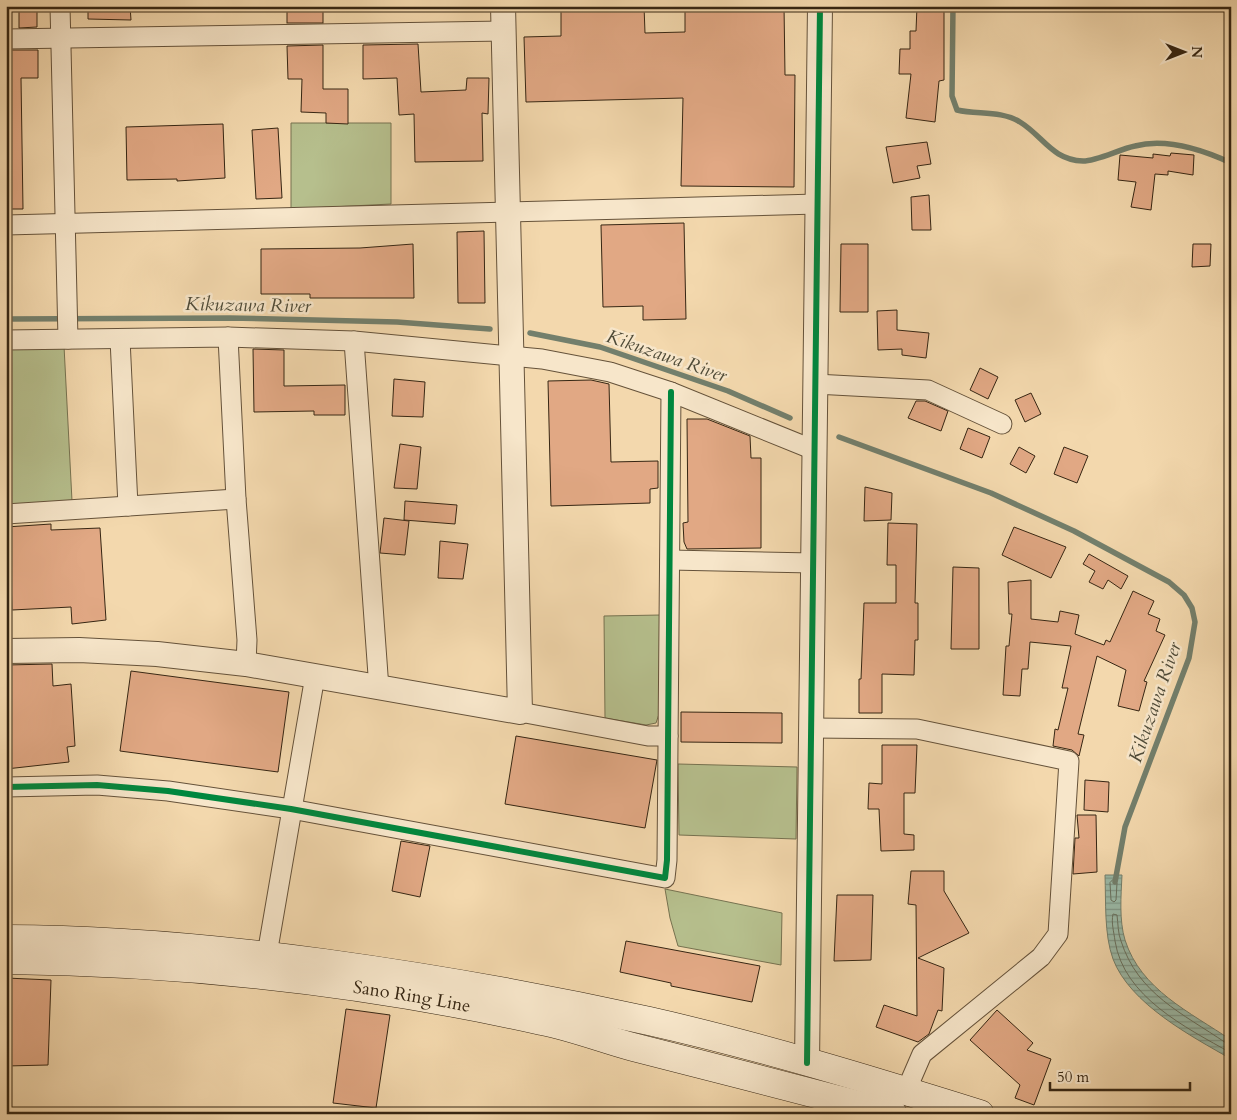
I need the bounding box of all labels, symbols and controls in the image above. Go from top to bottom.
north arrow [1160,28,1210,78]
text: N [1187,46,1206,58]
water label: Kikuzawa River [185,291,312,319]
water label: Kikuzawa River [603,323,731,389]
water label: Kikuzawa River [1122,638,1188,766]
street label: Sano Ring Line [352,975,473,1019]
scale bar [1050,1060,1190,1092]
text: 50 m [1057,1067,1089,1087]

